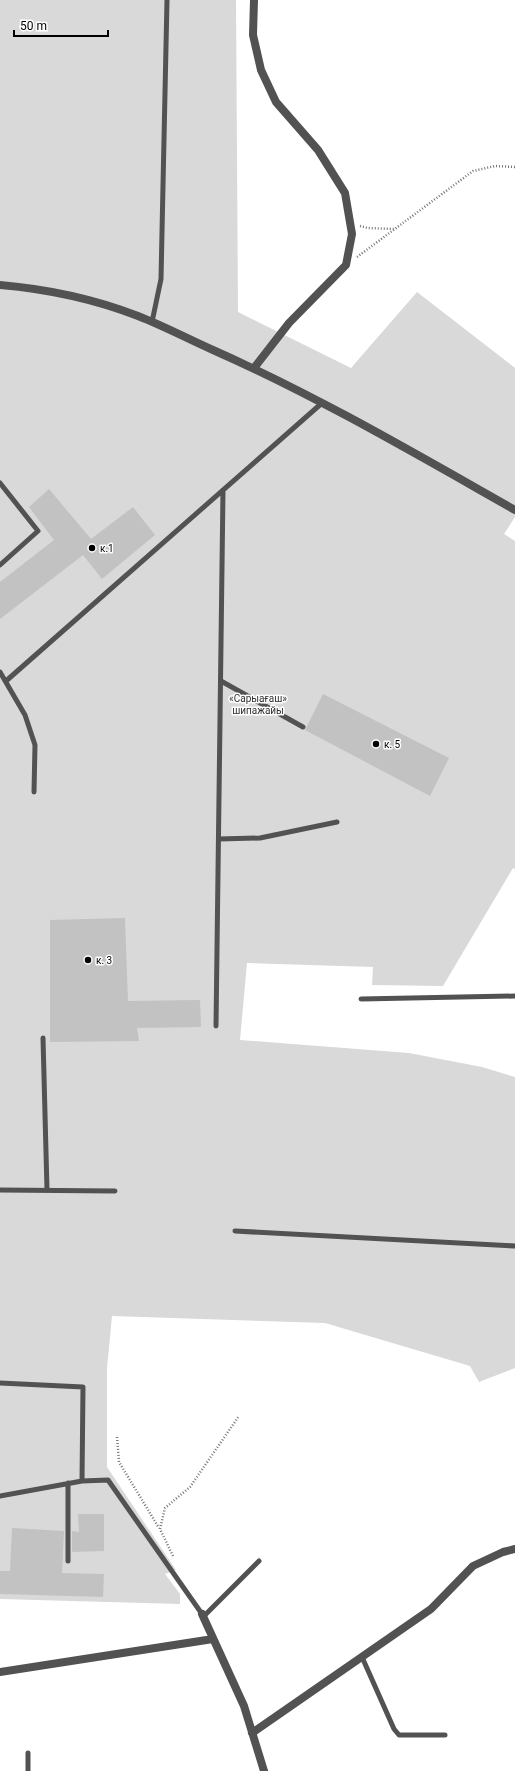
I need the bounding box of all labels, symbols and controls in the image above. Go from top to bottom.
scale bar [14,12,108,38]
text: 50 m [20,19,47,33]
marker: к.1 [87,543,97,553]
place label: к.1 [100,543,114,554]
park label: «Сарыағаш» шипажайы [229,693,287,716]
marker: к. 5 [371,739,381,749]
place label: к. 5 [384,739,401,750]
marker: к. 3 [83,955,93,965]
place label: к. 3 [96,955,112,966]

